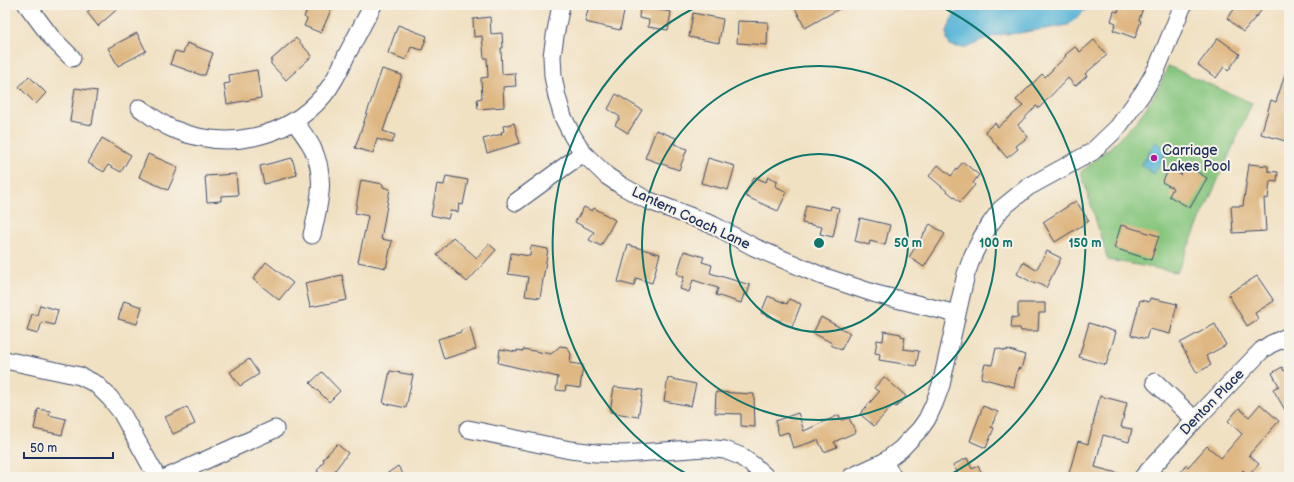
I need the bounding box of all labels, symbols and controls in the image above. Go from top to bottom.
place label: Carriage Lakes Pool [1162,142,1230,175]
marker: Carriage Lakes Pool [1149,153,1159,163]
street label: Lantern Coach Lane [629,183,753,253]
centre of rings [812,236,826,250]
text: 50 m [894,236,922,251]
text: 100 m [979,236,1013,251]
text: 150 m [1069,236,1101,251]
street label: Denton Place [1176,365,1248,439]
scale bar [24,434,113,460]
text: 50 m [30,441,57,456]

